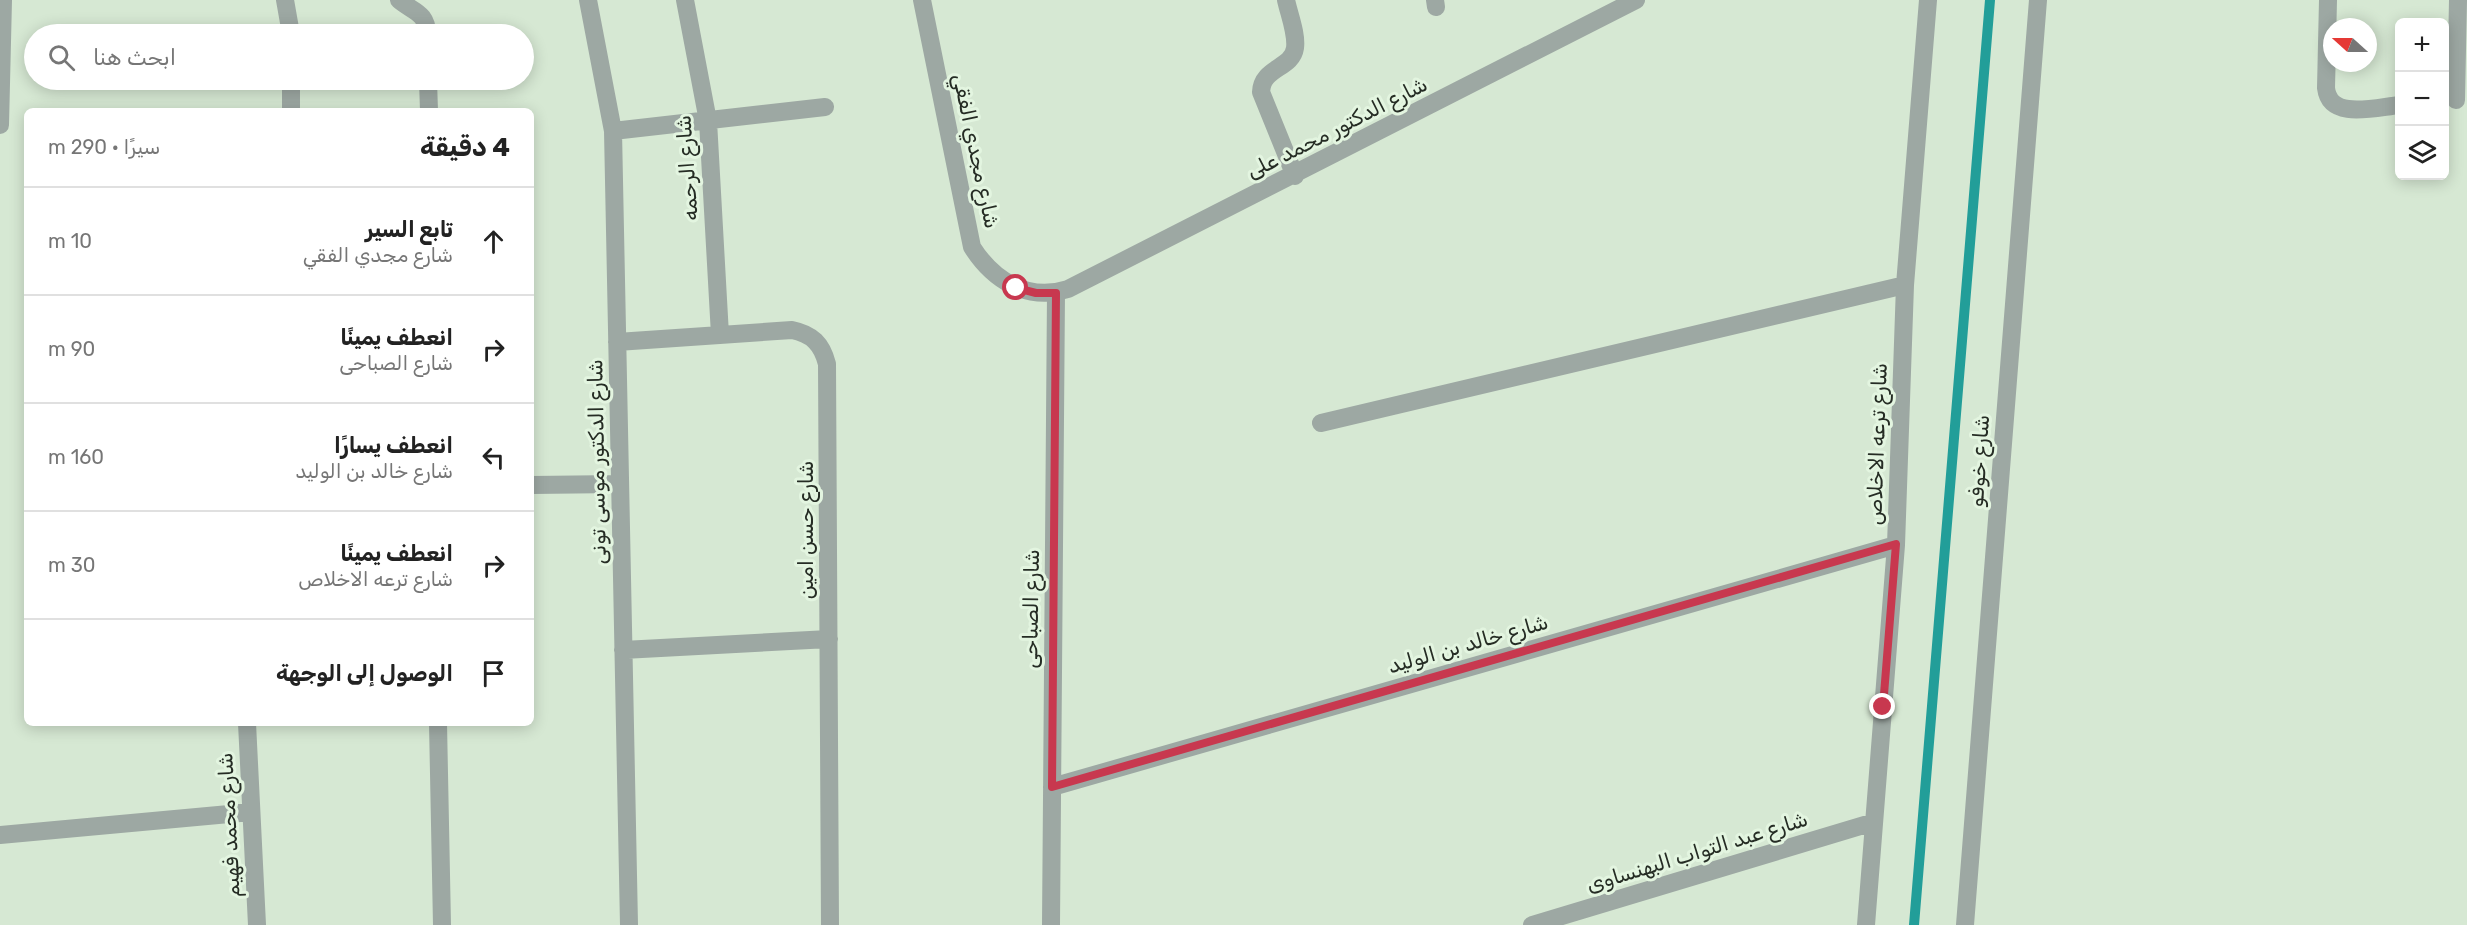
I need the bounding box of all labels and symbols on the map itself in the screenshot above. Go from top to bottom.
north arrow [2323,18,2377,72]
street label: شارع مجدي الفقي [944,71,1005,231]
street label: شارع الدكتور محمد على [1242,71,1432,186]
street label: شارع الرحمه [670,114,705,222]
route start [1002,274,1028,300]
street label: شارع الدكتور موسى تونى [582,359,613,565]
street label: شارع ترعه الاخلاص [1861,362,1894,526]
street label: شارع خوفو [1963,414,1996,508]
street label: شارع حسن امين [793,461,820,599]
street label: شارع الصباحى [1017,549,1046,669]
street label: شارع خالد بن الوليد [1385,609,1551,680]
route end [1869,693,1895,719]
street label: شارع محمد فهيم [212,752,247,898]
street label: شارع عبد التواب البهنساوى [1583,806,1811,899]

